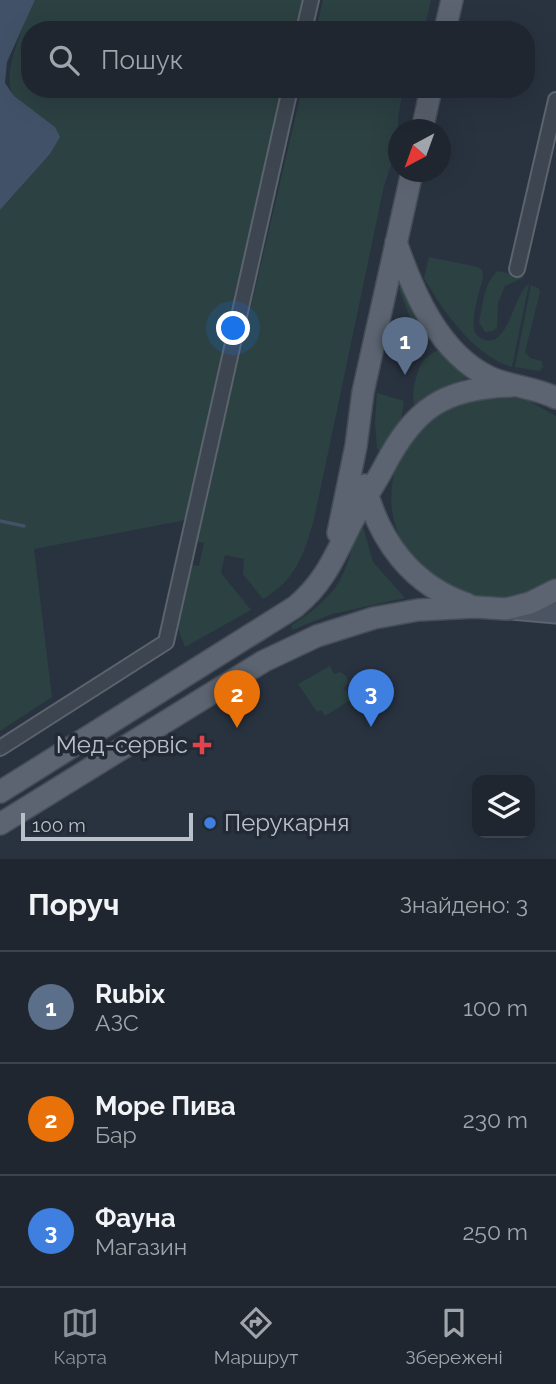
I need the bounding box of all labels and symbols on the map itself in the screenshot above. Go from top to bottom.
north arrow [388,119,451,182]
your location [216,311,250,345]
pin: 1 [382,317,428,375]
pin: 3 [348,669,394,727]
pin: 2 [214,670,260,728]
place label: Мед-сервіс [56,730,188,759]
marker: Мед-сервіс [194,737,210,753]
place label: Перукарня [224,808,349,837]
scale bar [21,810,192,842]
marker: Перукарня [202,815,218,831]

